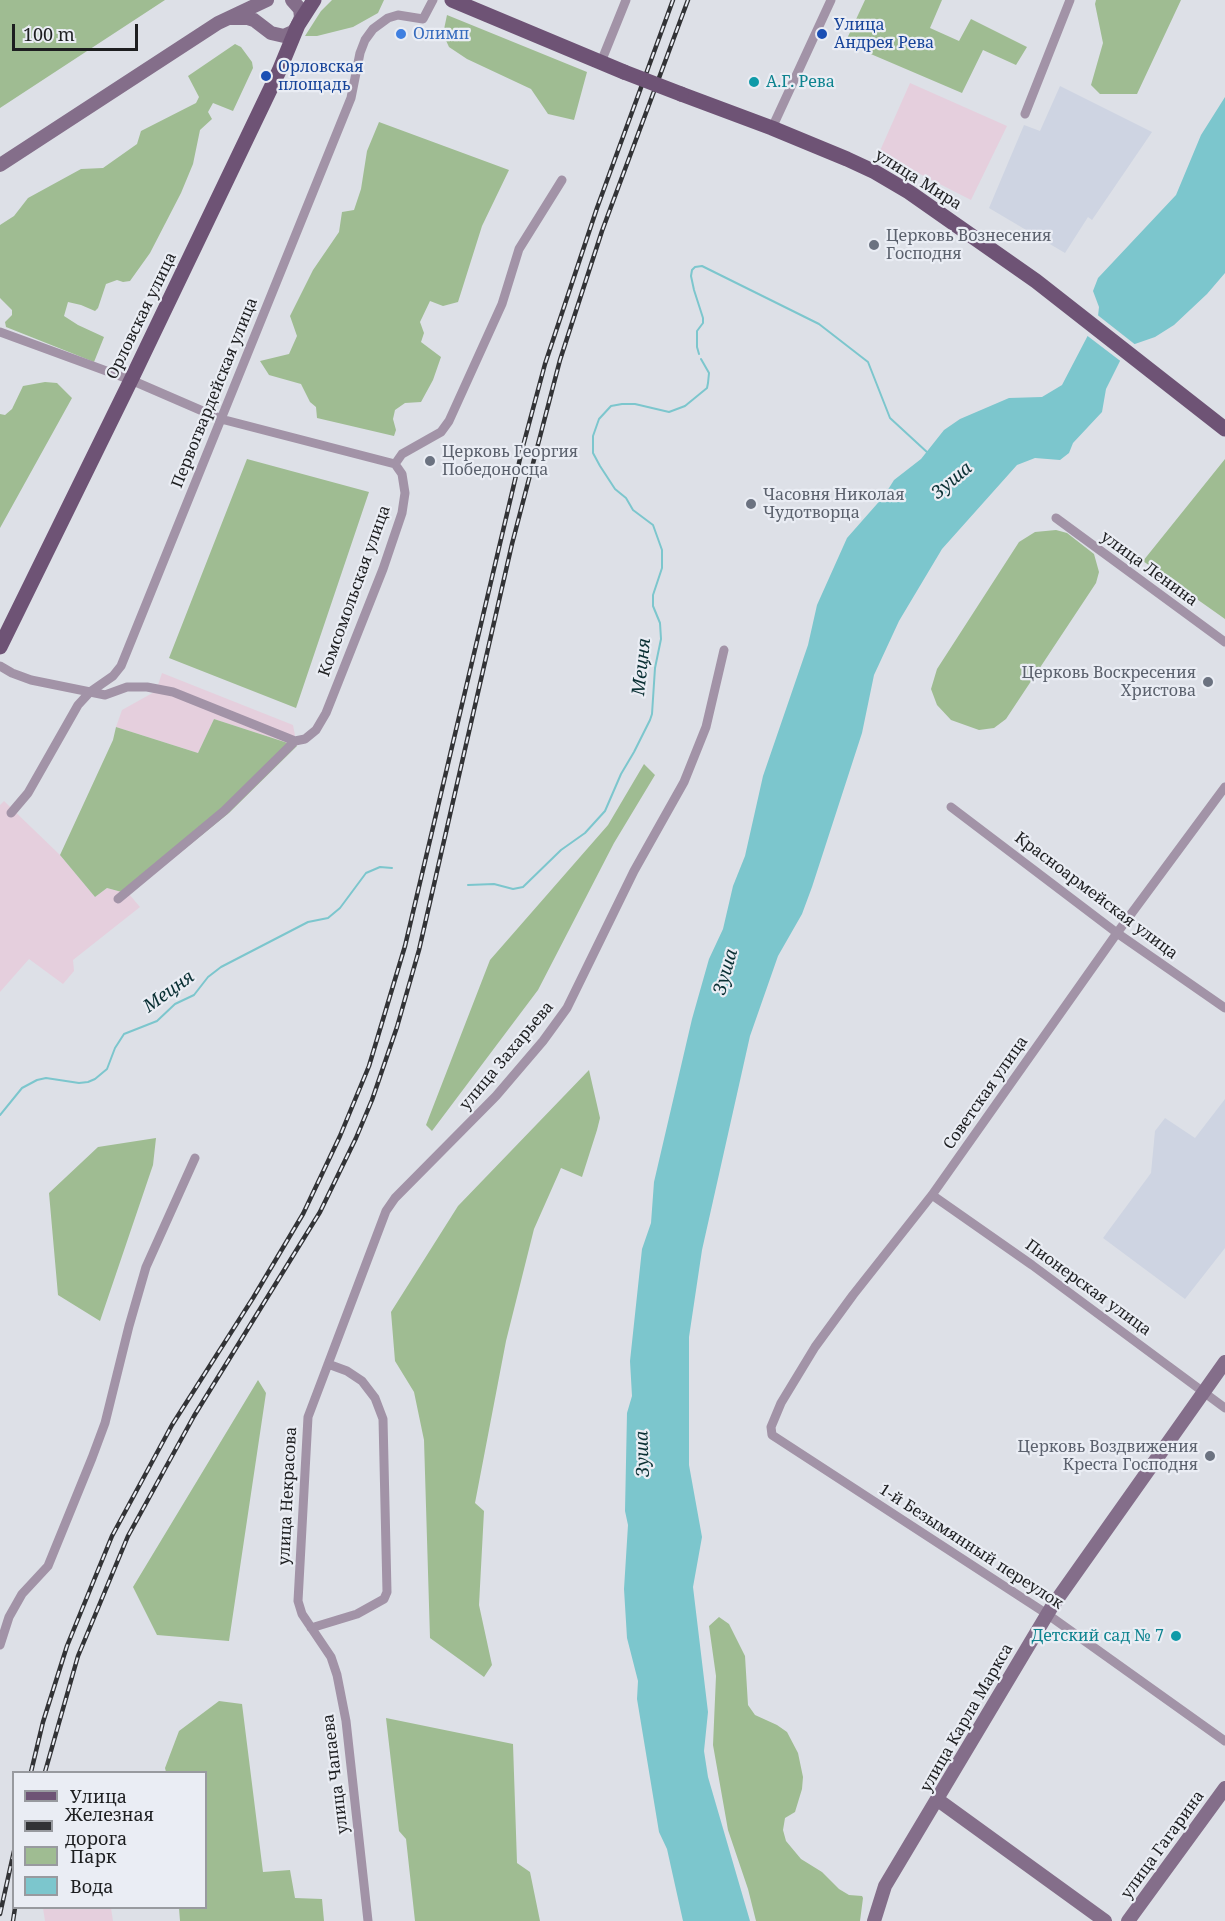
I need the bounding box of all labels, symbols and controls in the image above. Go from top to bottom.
scale bar [15,12,141,50]
place label: Улица Андрея Рева [834,15,934,53]
text: 100 m [23,22,75,46]
place label: Олимп [413,24,469,44]
marker: Олимп [394,27,408,41]
marker: Улица Андрея Рева [815,27,829,41]
place label: Орловская площадь [278,57,364,95]
marker: Орловская площадь [259,69,273,83]
place label: А.Г. Рева [766,72,835,92]
marker: А.Г. Рева [747,75,761,89]
street label: улица Мира [871,146,965,214]
place label: Церковь Вознесения Господня [886,226,1051,264]
marker: Церковь Вознесения Господня [867,238,881,252]
street label: Орловская улица [103,249,181,383]
street label: Первогвардейская улица [168,295,262,491]
place label: Церковь Георгия Победоносца [442,442,578,480]
marker: Церковь Георгия Победоносца [423,454,437,468]
water label: Зуша [927,458,977,504]
place label: Часовня Николая Чудотворца [763,485,905,523]
marker: Часовня Николая Чудотворца [744,497,758,511]
street label: Комсомольская улица [315,503,395,679]
street label: улица Ленина [1097,527,1201,611]
water label: Мецня [628,637,656,697]
place label: Церковь Воскресения Христова [1021,663,1196,701]
marker: Церковь Воскресения Христова [1201,675,1215,689]
street label: Красноармейская улица [1011,828,1181,964]
water label: Зуша [709,947,743,997]
water label: Мецня [139,966,199,1018]
street label: улица Захарьева [456,998,558,1114]
street label: Советская улица [940,1033,1032,1153]
street label: Пионерская улица [1021,1236,1155,1340]
street label: улица Некрасова [275,1426,301,1566]
water label: Зуша [631,1430,655,1478]
place label: Церковь Воздвижения Креста Господня [1018,1437,1198,1475]
marker: Церковь Воздвижения Креста Господня [1203,1449,1217,1463]
street label: 1-й Безымянный переулок [875,1480,1067,1614]
place label: Детский сад № 7 [1031,1626,1164,1646]
marker: Детский сад № 7 [1169,1629,1183,1643]
street label: улица Карла Маркса [917,1640,1017,1796]
street label: улица Чапаева [319,1713,353,1835]
legend [12,1771,207,1909]
text: Улица [70,1784,127,1808]
street label: улица Гагарина [1117,1787,1209,1903]
text: Железная дорога [65,1802,154,1850]
text: Парк [70,1844,117,1868]
text: Вода [70,1874,114,1898]

